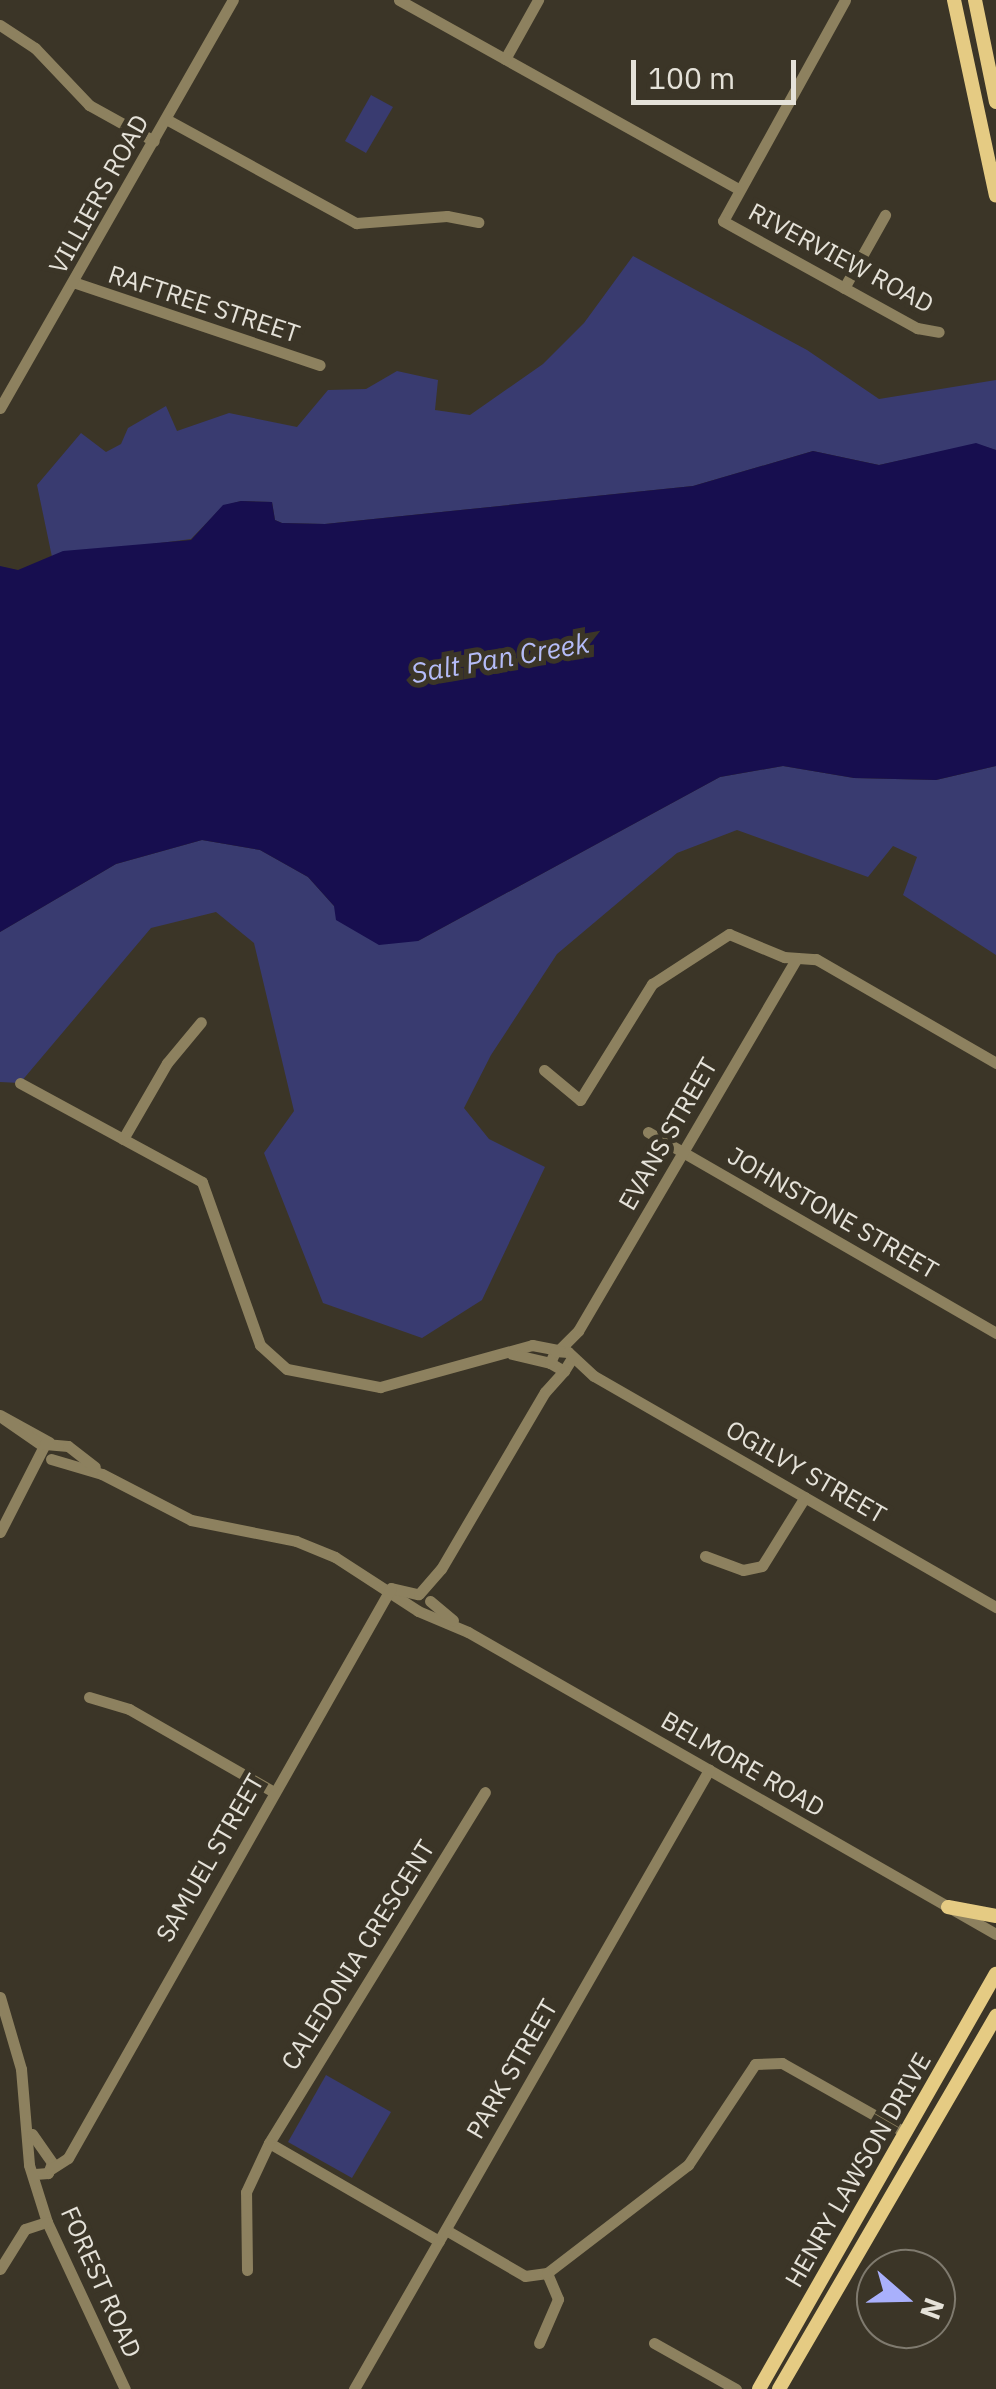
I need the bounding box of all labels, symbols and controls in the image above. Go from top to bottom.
scale bar [636,40,801,102]
text: 100 m [648,58,735,97]
street label: VILLIERS ROAD [43,109,155,279]
street label: RIVERVIEW ROAD [743,197,939,319]
street label: RAFTREE STREET [105,259,303,349]
water label: Salt Pan Creek [408,626,592,690]
street label: EVANS STREET [612,1053,724,1215]
street label: JOHNSTONE STREET [723,1141,943,1285]
street label: OGILVY STREET [721,1414,891,1530]
street label: BELMORE ROAD [656,1705,830,1823]
street label: SAMUEL STREET [150,1769,270,1947]
street label: CALEDONIA CRESCENT [275,1835,441,2075]
street label: PARK STREET [460,1994,564,2144]
street label: HENRY LAWSON DRIVE [779,2048,937,2292]
street label: FOREST ROAD [54,2202,148,2362]
north arrow [856,2249,956,2349]
text: N [912,2293,954,2325]

